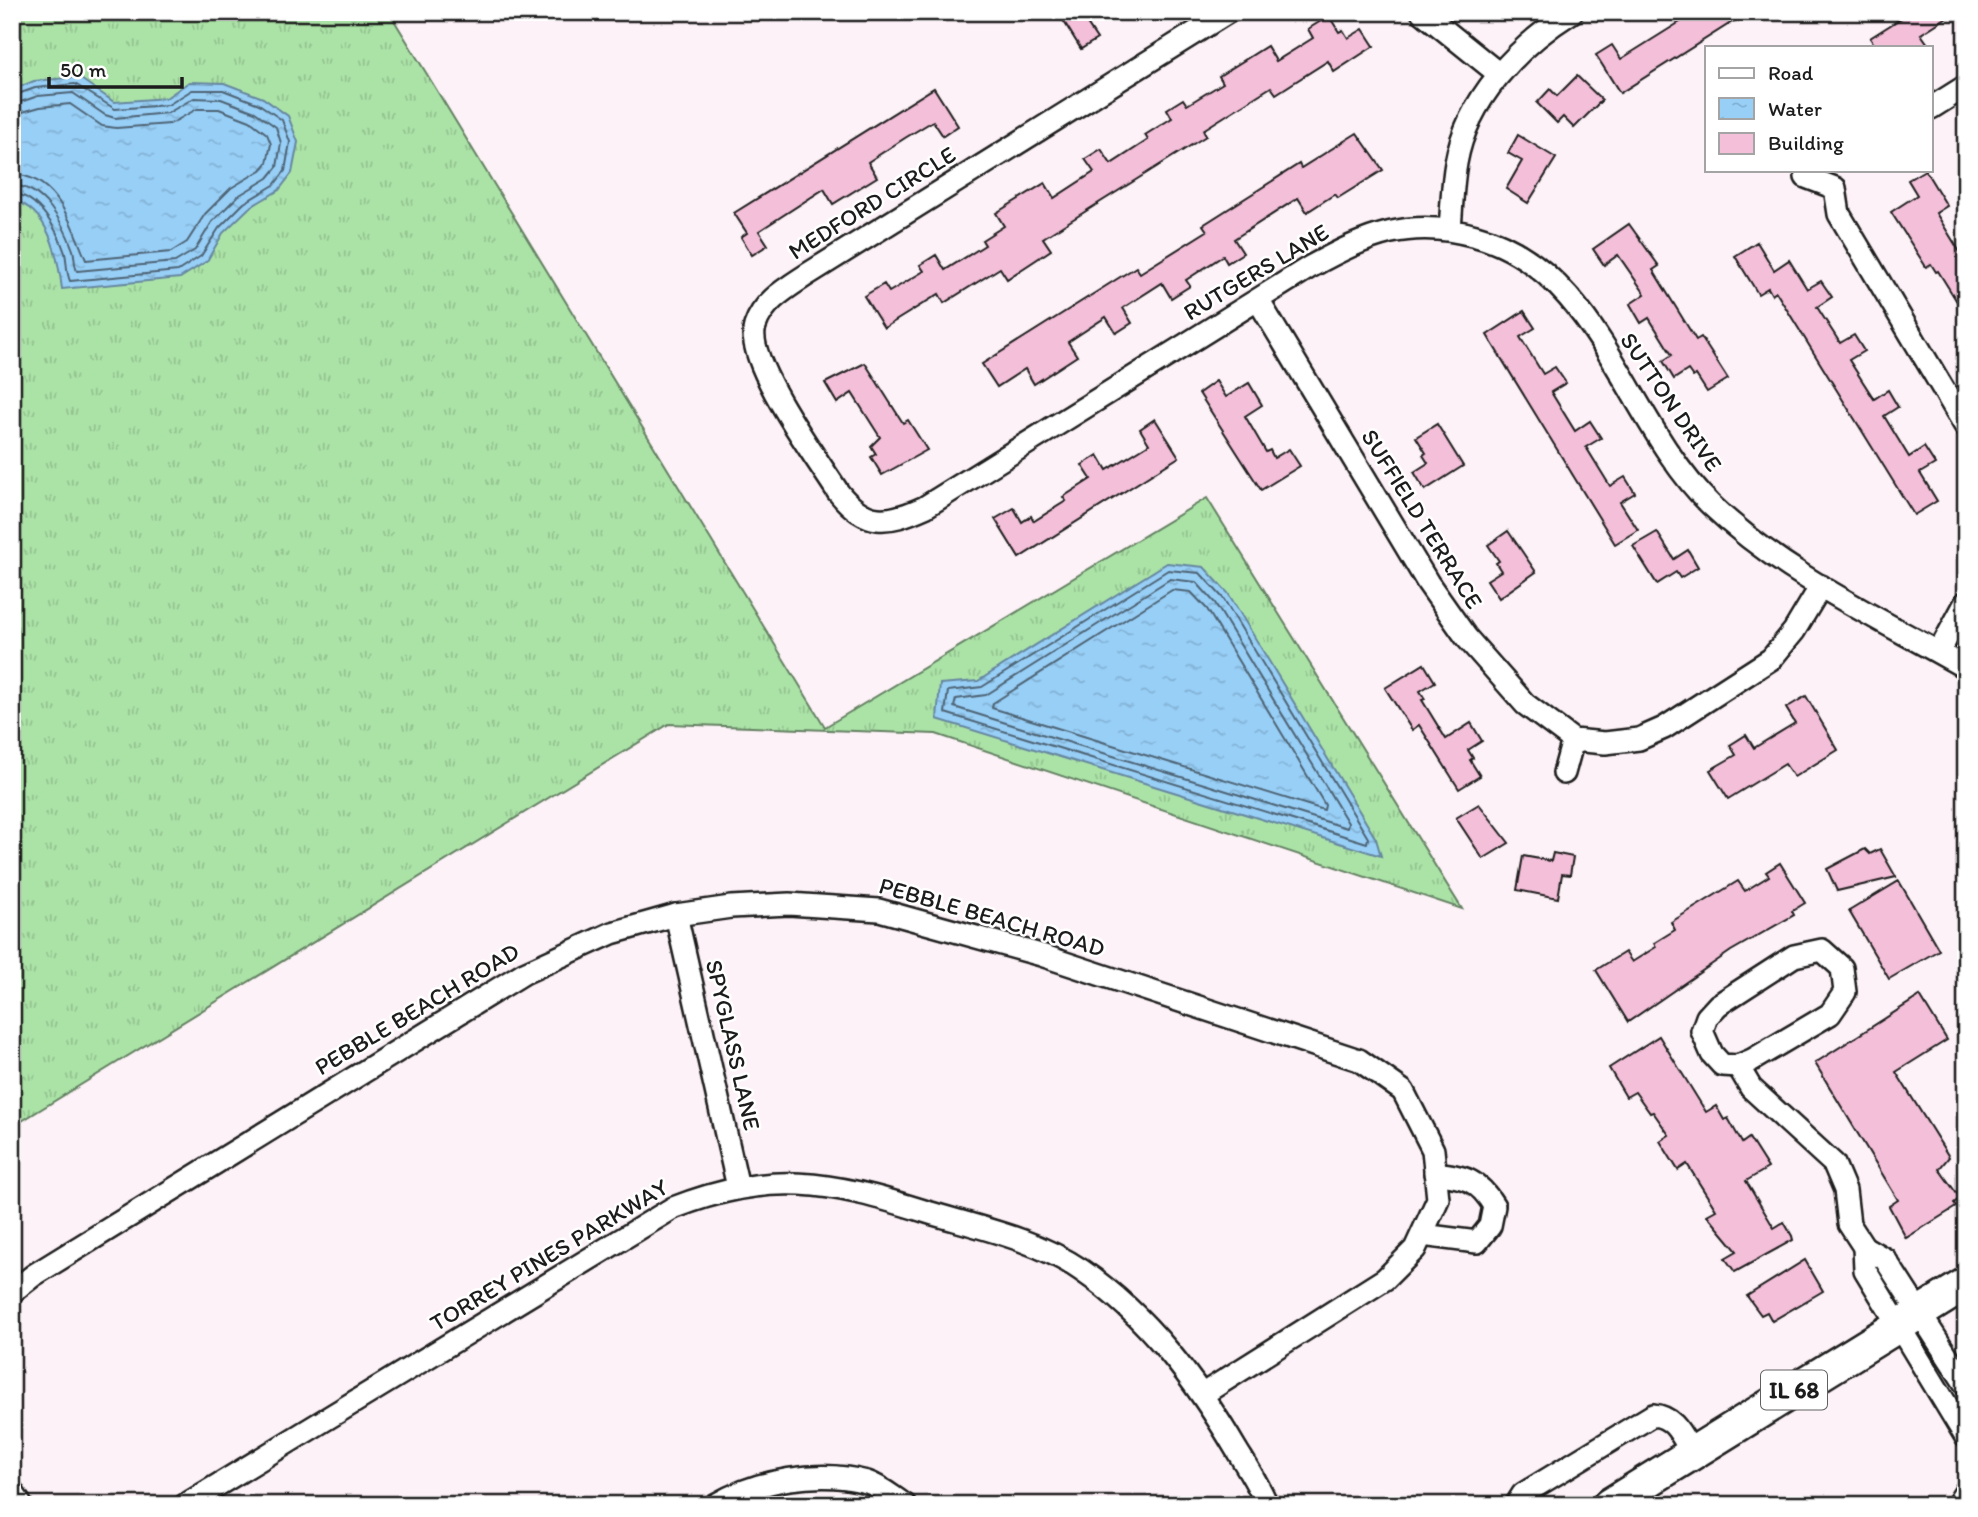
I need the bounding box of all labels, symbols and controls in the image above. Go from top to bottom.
scale bar [49,46,182,90]
legend [1705,46,1932,172]
text: 50 m [60,57,107,82]
text: Road [1768,60,1814,85]
text: Water [1768,96,1822,121]
text: Building [1768,130,1844,155]
street label: MEDFORD CIRCLE [783,140,961,266]
street label: RUTGERS LANE [1178,217,1334,326]
street label: SUTTON DRIVE [1614,327,1729,477]
street label: SUFFIELD TERRACE [1355,424,1489,614]
street label: PEBBLE BEACH ROAD [876,870,1108,963]
street label: PEBBLE BEACH ROAD [309,936,524,1081]
street label: SPYGLASS LANE [700,957,767,1133]
street label: TORREY PINES PARKWAY [424,1172,673,1337]
road number: IL 68 [1761,1371,1827,1410]

